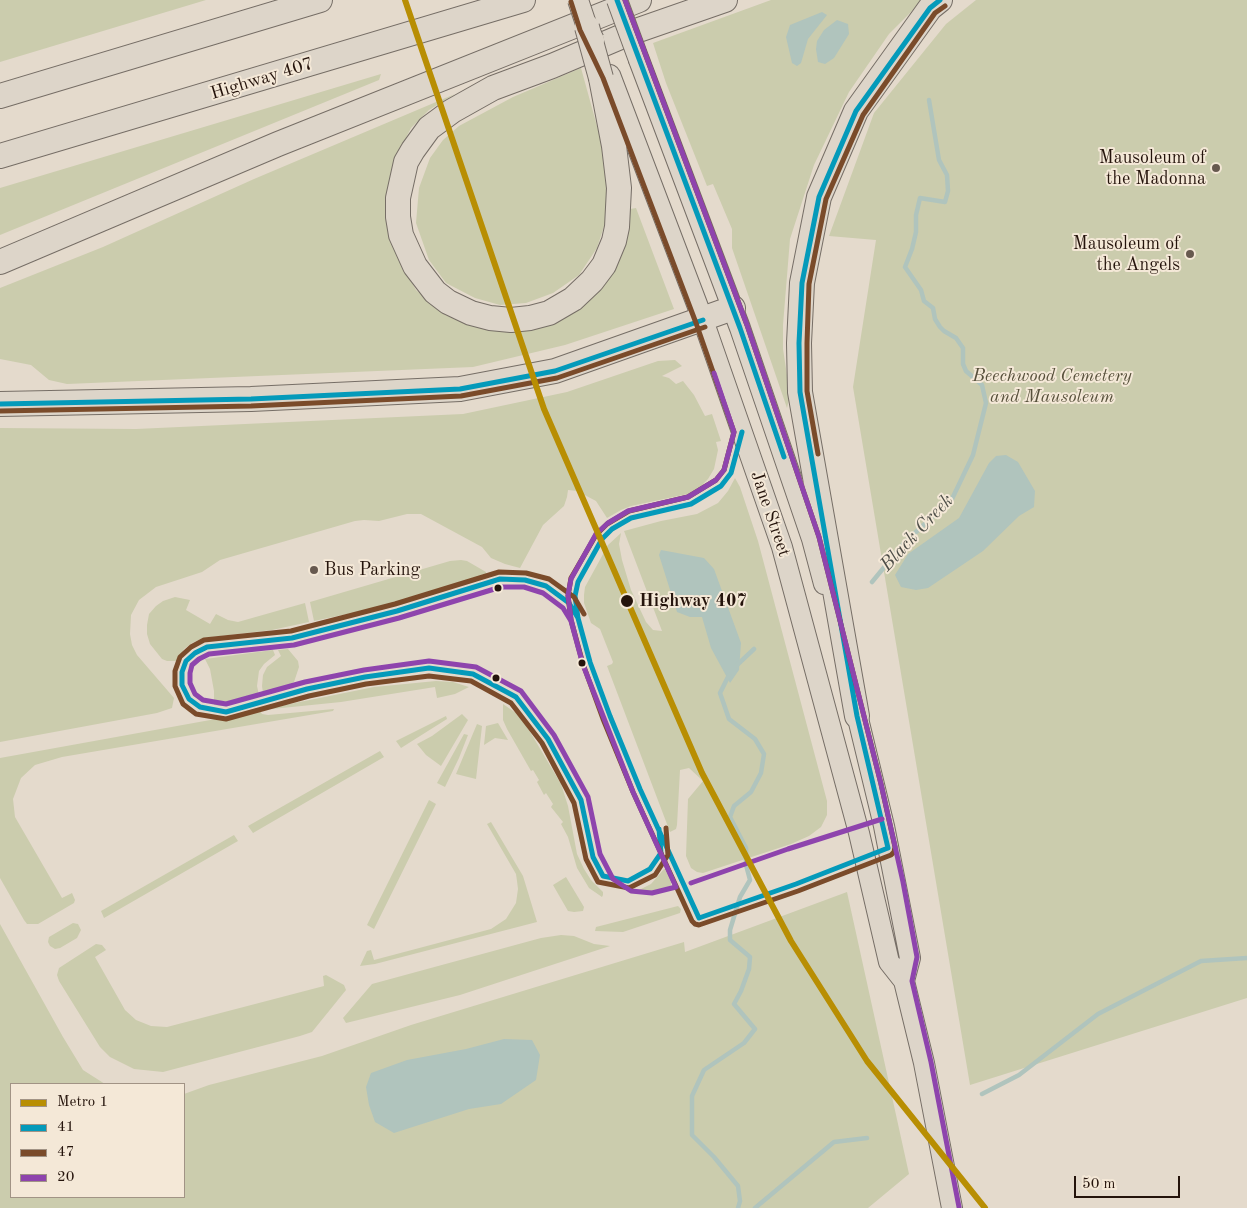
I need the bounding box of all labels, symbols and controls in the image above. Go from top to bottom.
street label: Highway 407 [208,53,316,105]
place label: Mausoleum of the Madonna [1099,147,1206,190]
marker: Mausoleum of the Madonna [1210,162,1222,174]
place label: Mausoleum of the Angels [1073,233,1180,276]
marker: Mausoleum of the Angels [1184,248,1196,260]
park label: Beechwood Cemetery and Mausoleum [972,365,1132,408]
street label: Jane Street [745,468,795,560]
water label: Black Creek [875,490,959,576]
place label: Bus Parking [324,559,420,581]
marker: Bus Parking [308,564,320,576]
unlabelled marker [493,583,503,593]
place label: Highway 407 [639,590,747,612]
marker: Highway 407 [619,593,635,609]
unlabelled marker [577,658,587,668]
unlabelled marker [491,673,501,683]
legend [10,1083,185,1198]
text: Metro 1 [57,1095,108,1110]
text: 41 [57,1120,74,1135]
text: 47 [57,1145,74,1160]
scale bar [1077,1166,1183,1198]
text: 20 [57,1170,74,1185]
text: 50 m [1082,1177,1116,1192]

